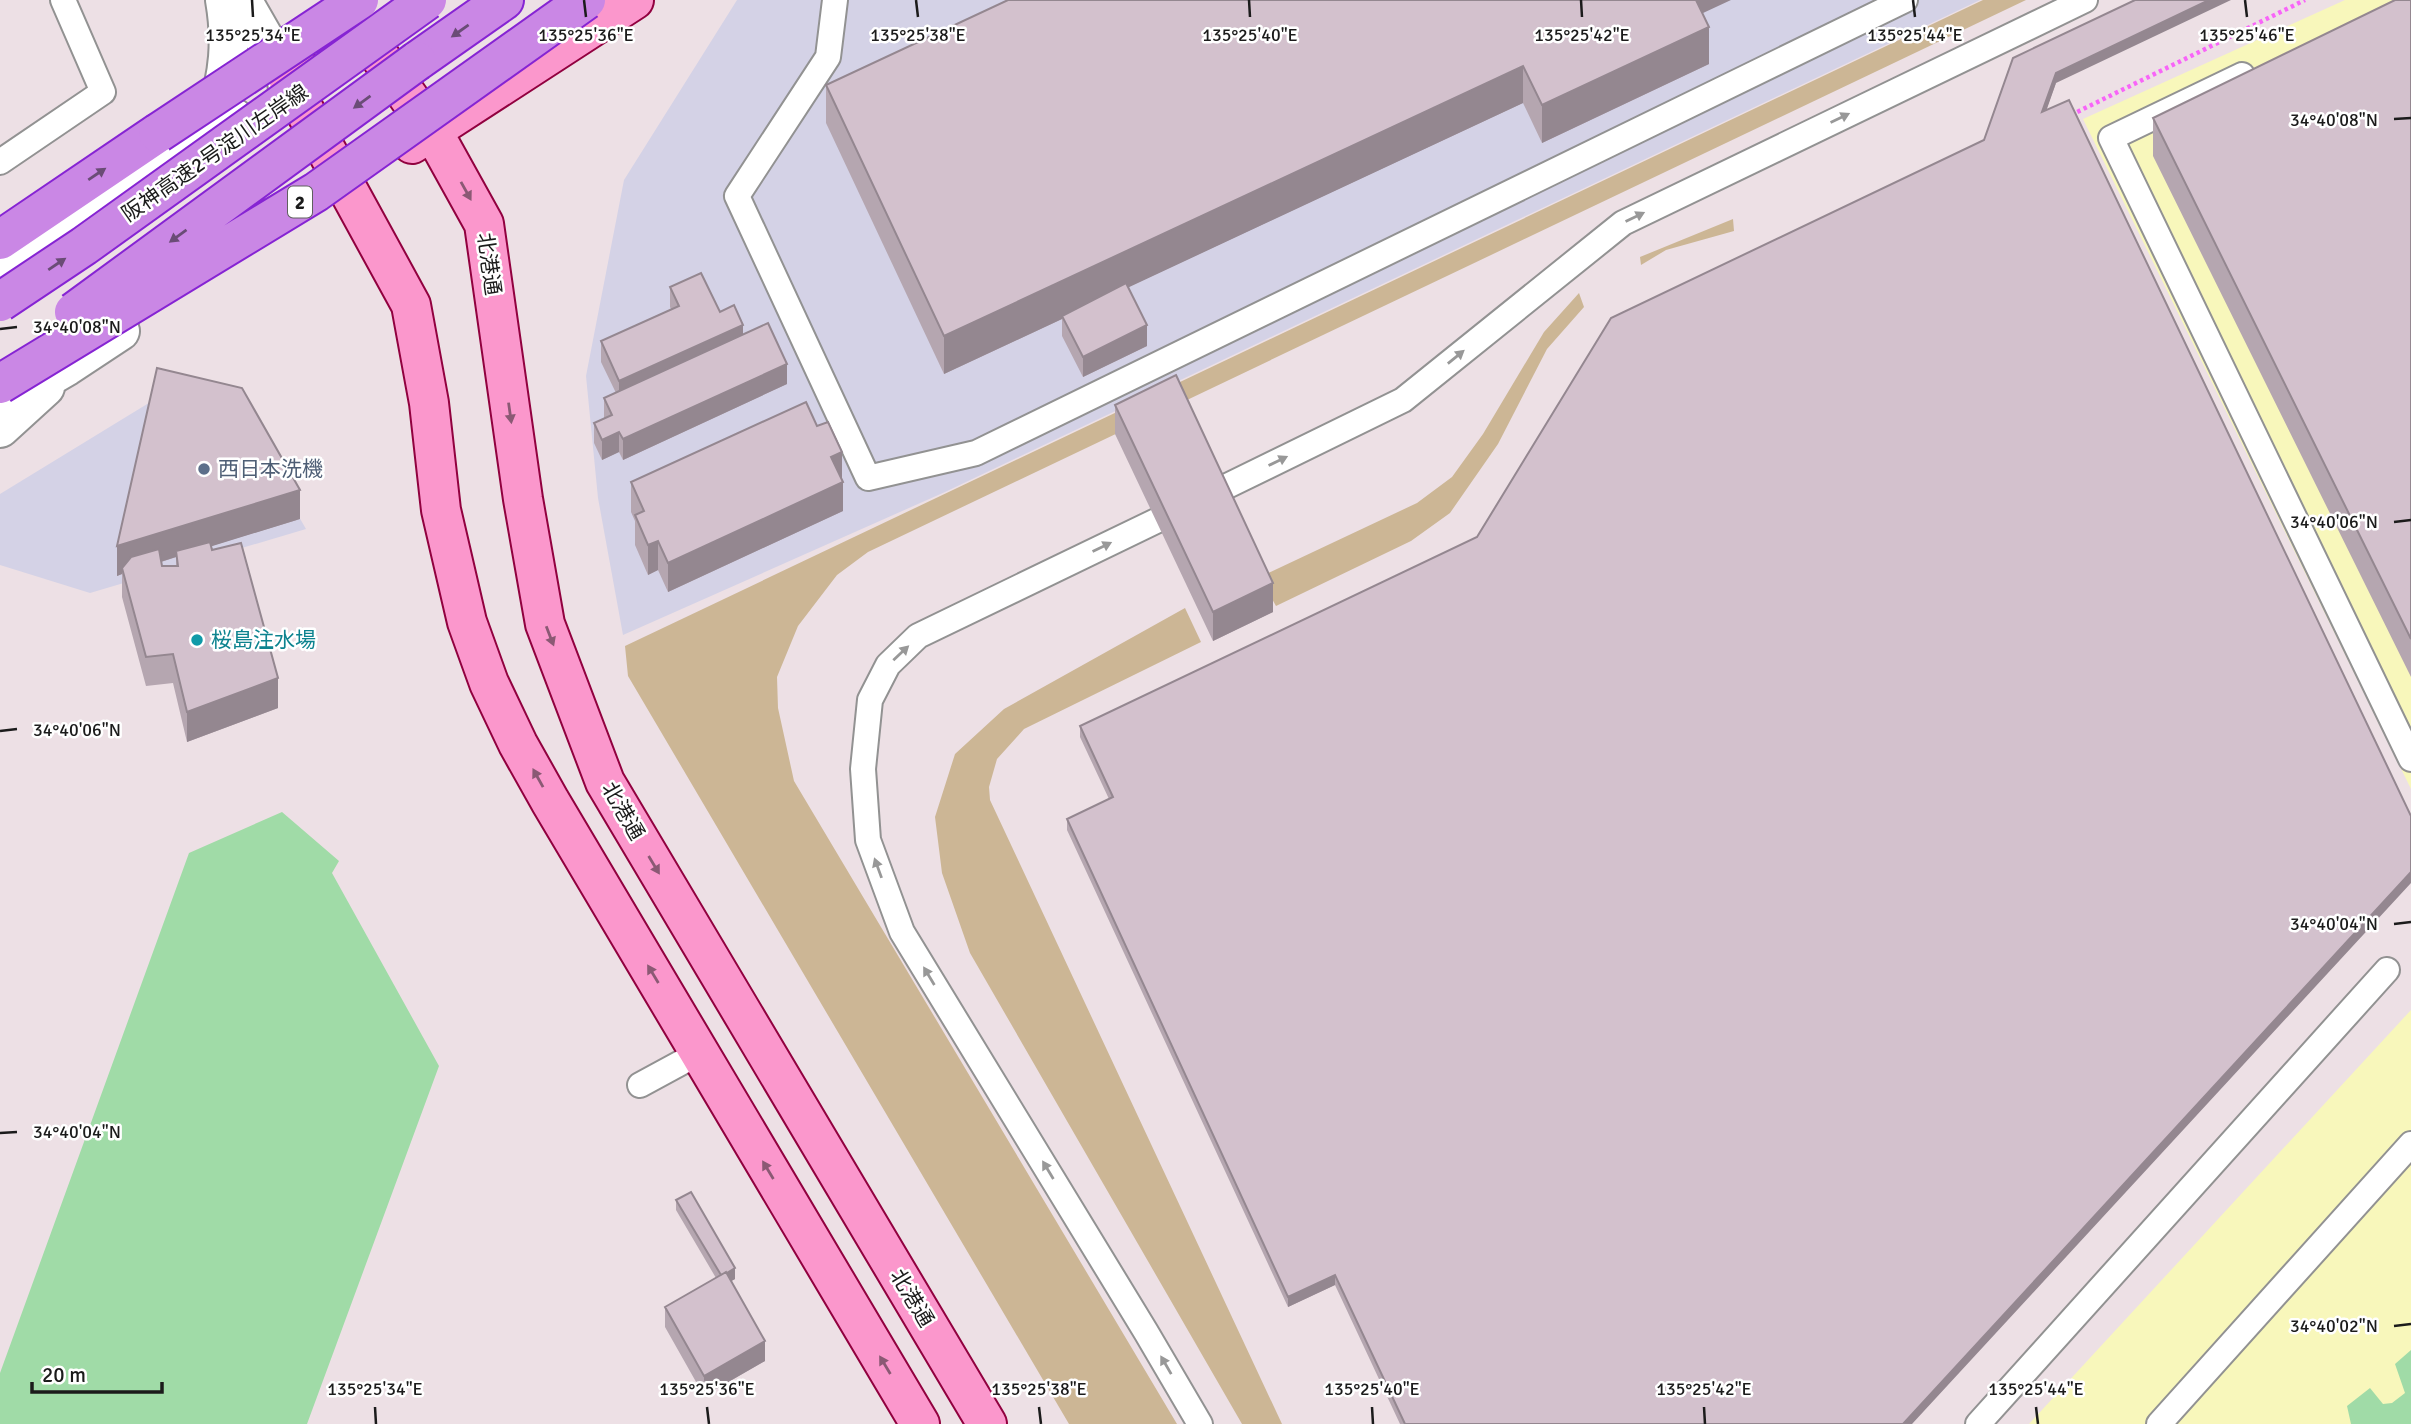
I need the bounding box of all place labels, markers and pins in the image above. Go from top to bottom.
place label: 西日本洗機 [218,456,323,482]
marker: 西日本洗機 [196,461,212,477]
place label: 桜島注水場 [211,627,316,653]
marker: 桜島注水場 [189,632,205,648]

